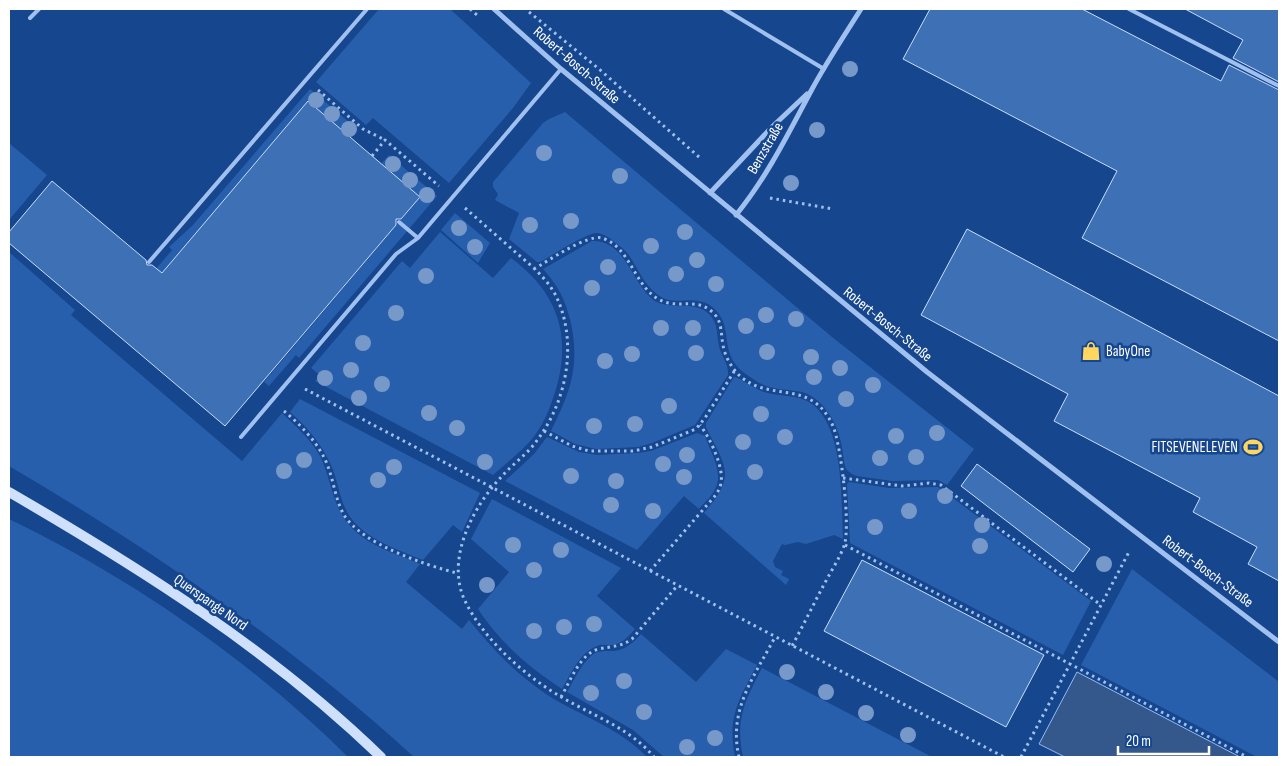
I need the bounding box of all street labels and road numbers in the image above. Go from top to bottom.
street label: Robert-Bosch-Straße [529,22,624,108]
street label: Benzstraße [743,119,788,178]
street label: Robert-Bosch-Straße [839,283,936,366]
street label: Robert-Bosch-Straße [1158,531,1257,612]
street label: Querspange Nord [170,570,251,635]

